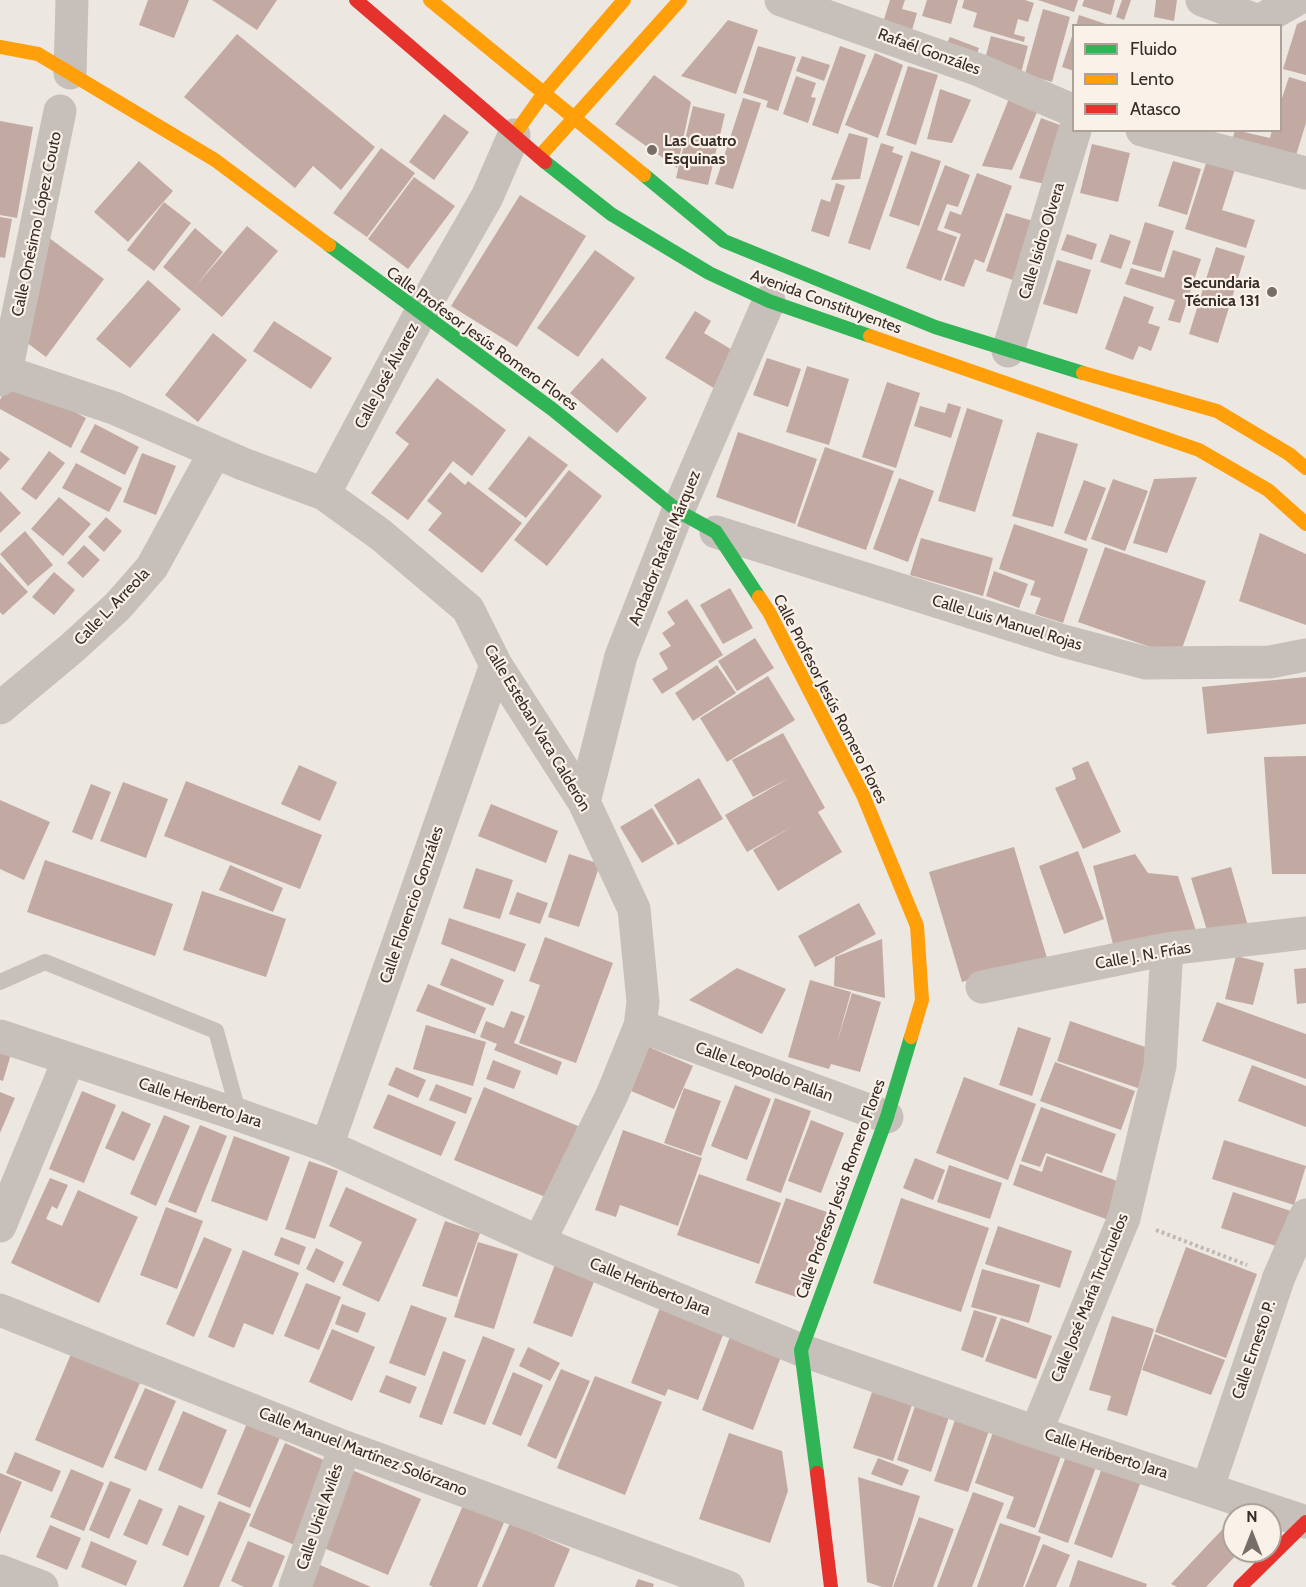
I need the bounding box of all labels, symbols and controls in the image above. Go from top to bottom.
legend [1072,24,1282,132]
street label: Rafaél Gonzáles [875,25,983,79]
text: Fluido [1130,38,1177,60]
text: Lento [1130,68,1174,90]
text: Atasco [1130,98,1181,120]
street label: Calle Onésimo López Couto [8,130,66,318]
place label: Las Cuatro Esquinas [664,131,736,169]
marker: Las Cuatro Esquinas [645,143,659,157]
street label: Calle Isidro Olvera [1015,180,1069,302]
street label: Calle Profesor Jesús Romero Flores [382,263,582,415]
street label: Avenida Constituyentes [748,266,904,338]
place label: Secundaria Técnica 131 [1183,273,1260,311]
marker: Secundaria Técnica 131 [1265,285,1279,299]
street label: Calle José Álvarez [351,320,423,432]
street label: Andador Rafaél Márquez [625,468,705,628]
street label: Calle L. Arreola [70,564,154,650]
street label: Calle Profesor Jesús Romero Flores [769,591,891,807]
street label: Calle Luis Manuel Rojas [930,591,1084,655]
street label: Calle Esteban Vaca Calderón [480,641,594,815]
street label: Calle Florencio Gonzáles [376,824,448,986]
street label: Calle J. N. Frías [1094,938,1192,974]
street label: Calle Leopoldo Pallán [693,1038,835,1106]
street label: Calle Heriberto Jara [136,1074,264,1132]
street label: Calle Profesor Jesús Romero Flores [792,1077,890,1301]
street label: Calle José María Truchuelos [1047,1211,1133,1385]
street label: Calle Heriberto Jara [587,1254,713,1320]
street label: Calle Ernesto P. [1228,1298,1280,1402]
street label: Calle Manuel Martínez Solórzano [256,1403,470,1501]
street label: Calle Heriberto Jara [1042,1425,1170,1483]
street label: Calle Uriel Avilés [293,1461,347,1573]
north arrow [1222,1503,1282,1563]
text: N [1246,1507,1258,1526]

